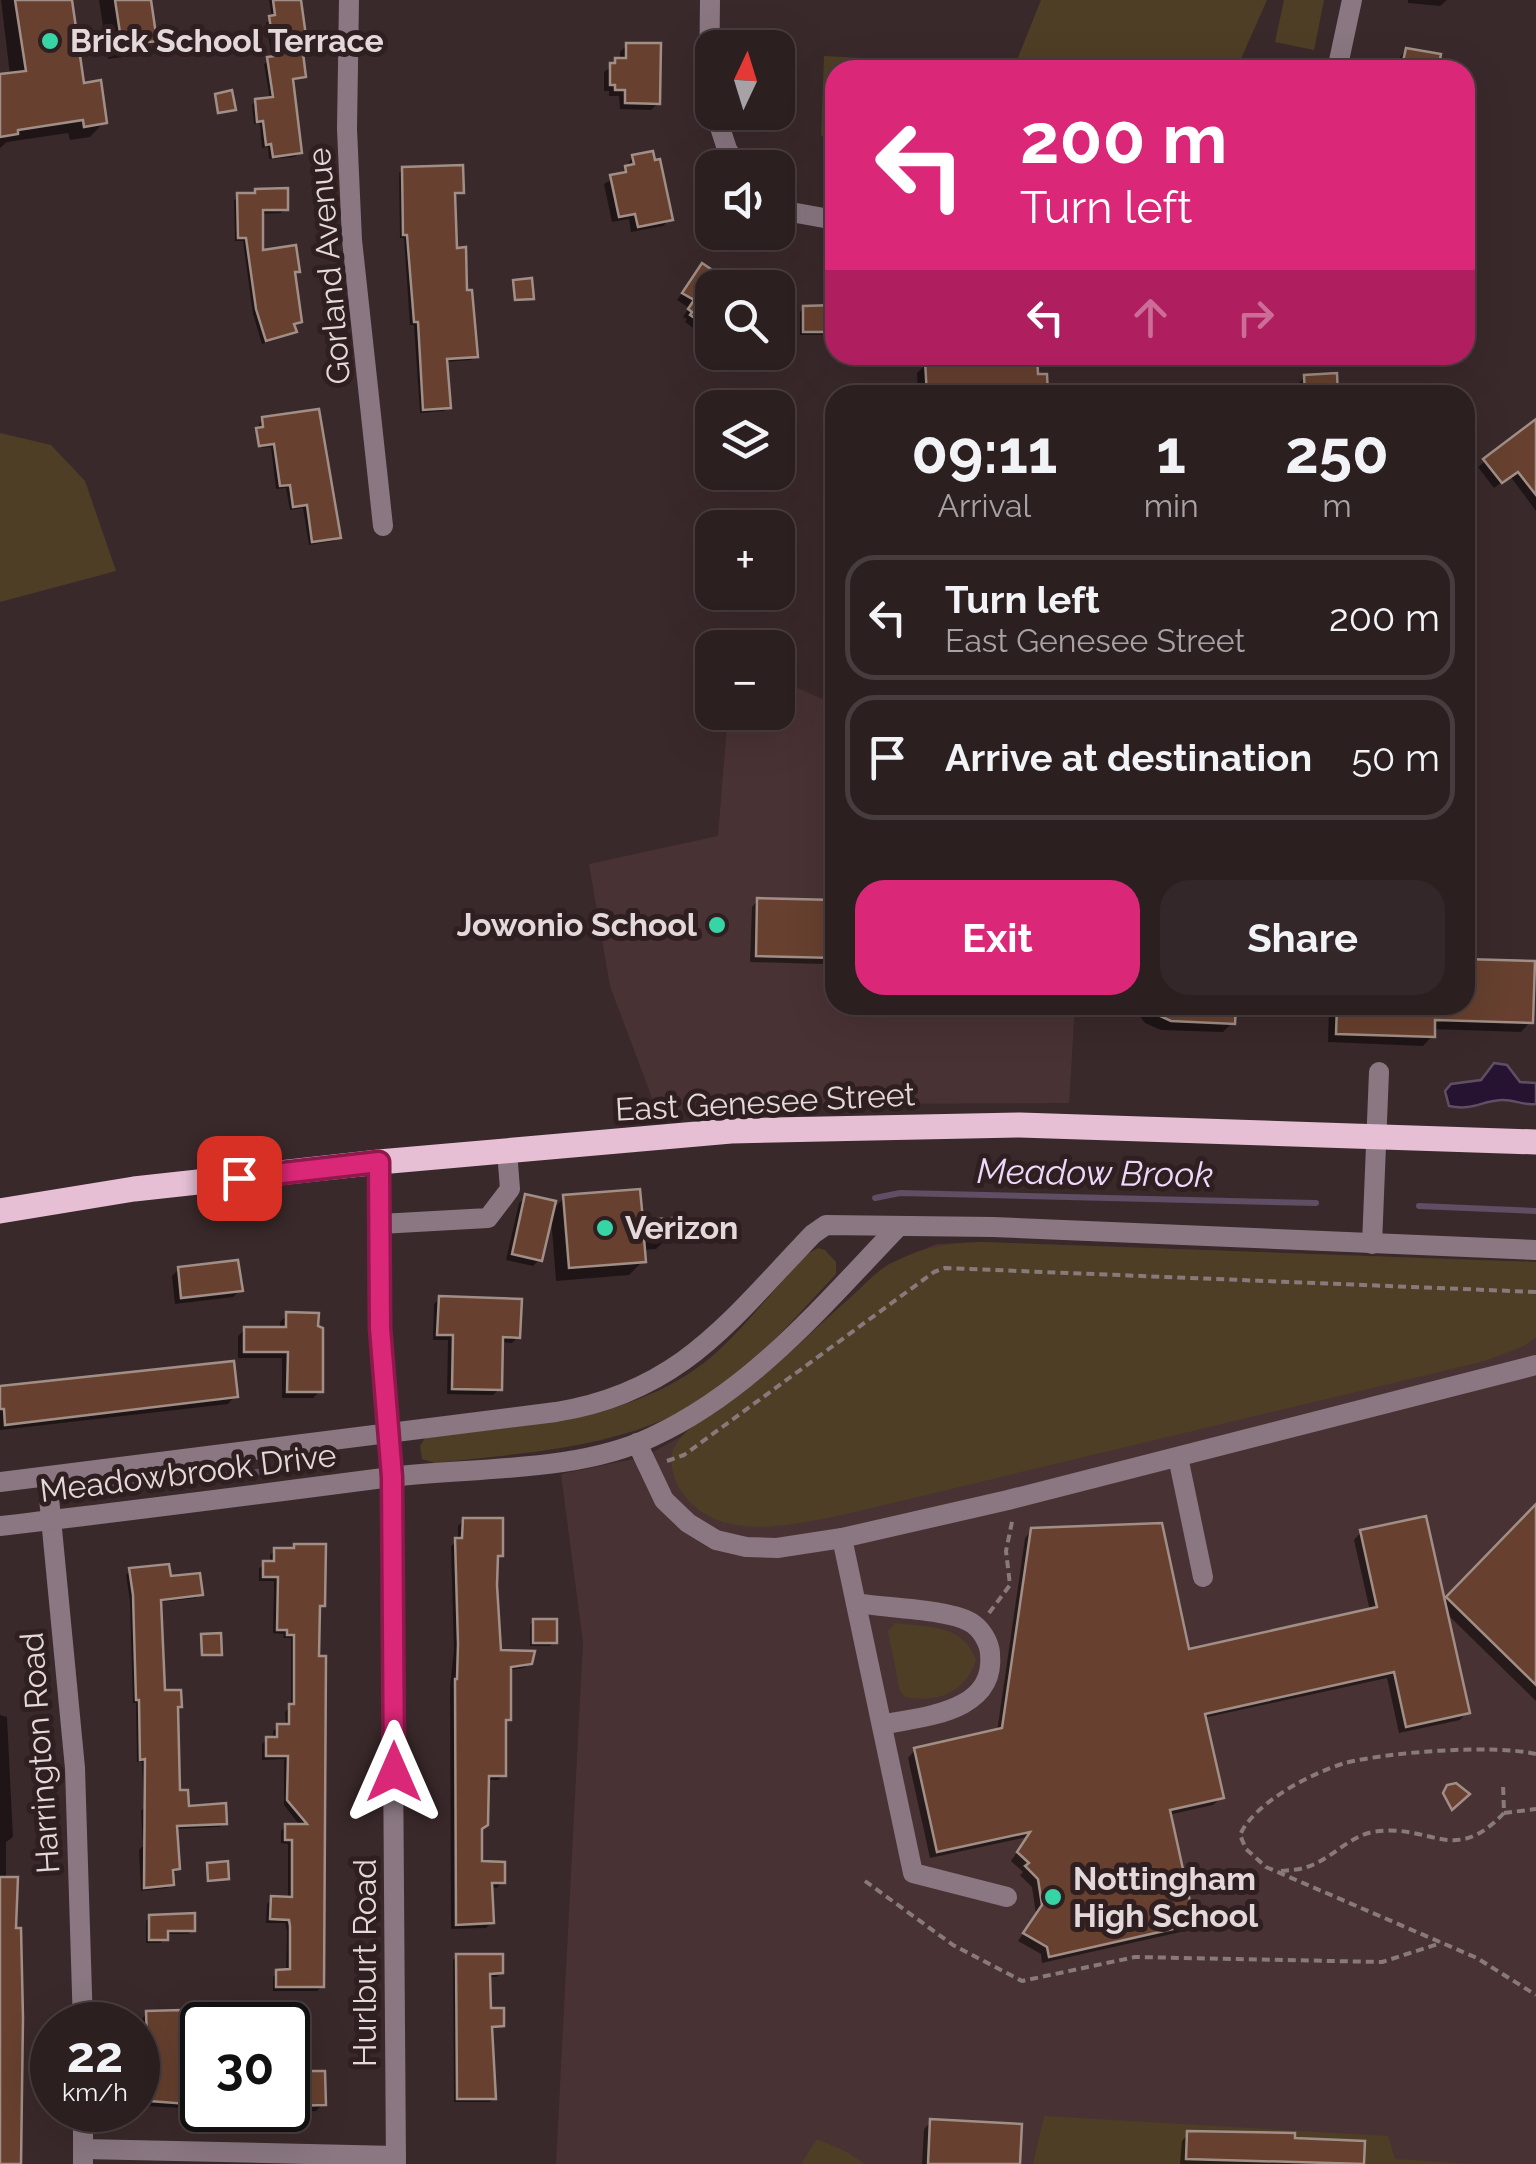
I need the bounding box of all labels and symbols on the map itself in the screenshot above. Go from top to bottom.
place label: Brick School Terrace [70,22,384,59]
marker: Brick School Terrace [39,30,61,52]
north arrow [695,30,795,130]
street label: Gorland Avenue [300,146,357,386]
place label: Jowonio School [457,906,698,943]
marker: Jowonio School [706,914,728,936]
street label: East Genesee Street [614,1075,916,1128]
pin [197,1136,282,1221]
water label: Meadow Brook [976,1150,1214,1195]
place label: Verizon [625,1209,738,1246]
marker: Verizon [594,1217,616,1239]
street label: Meadowbrook Drive [38,1436,338,1509]
street label: Harrington Road [13,1631,66,1875]
position arrow [342,1720,446,1824]
street label: Hurlburt Road [346,1859,383,2067]
place label: Nottingham High School [1073,1860,1259,1934]
marker: Nottingham High School [1042,1886,1064,1908]
speed limit sign: 30 [180,2002,310,2132]

